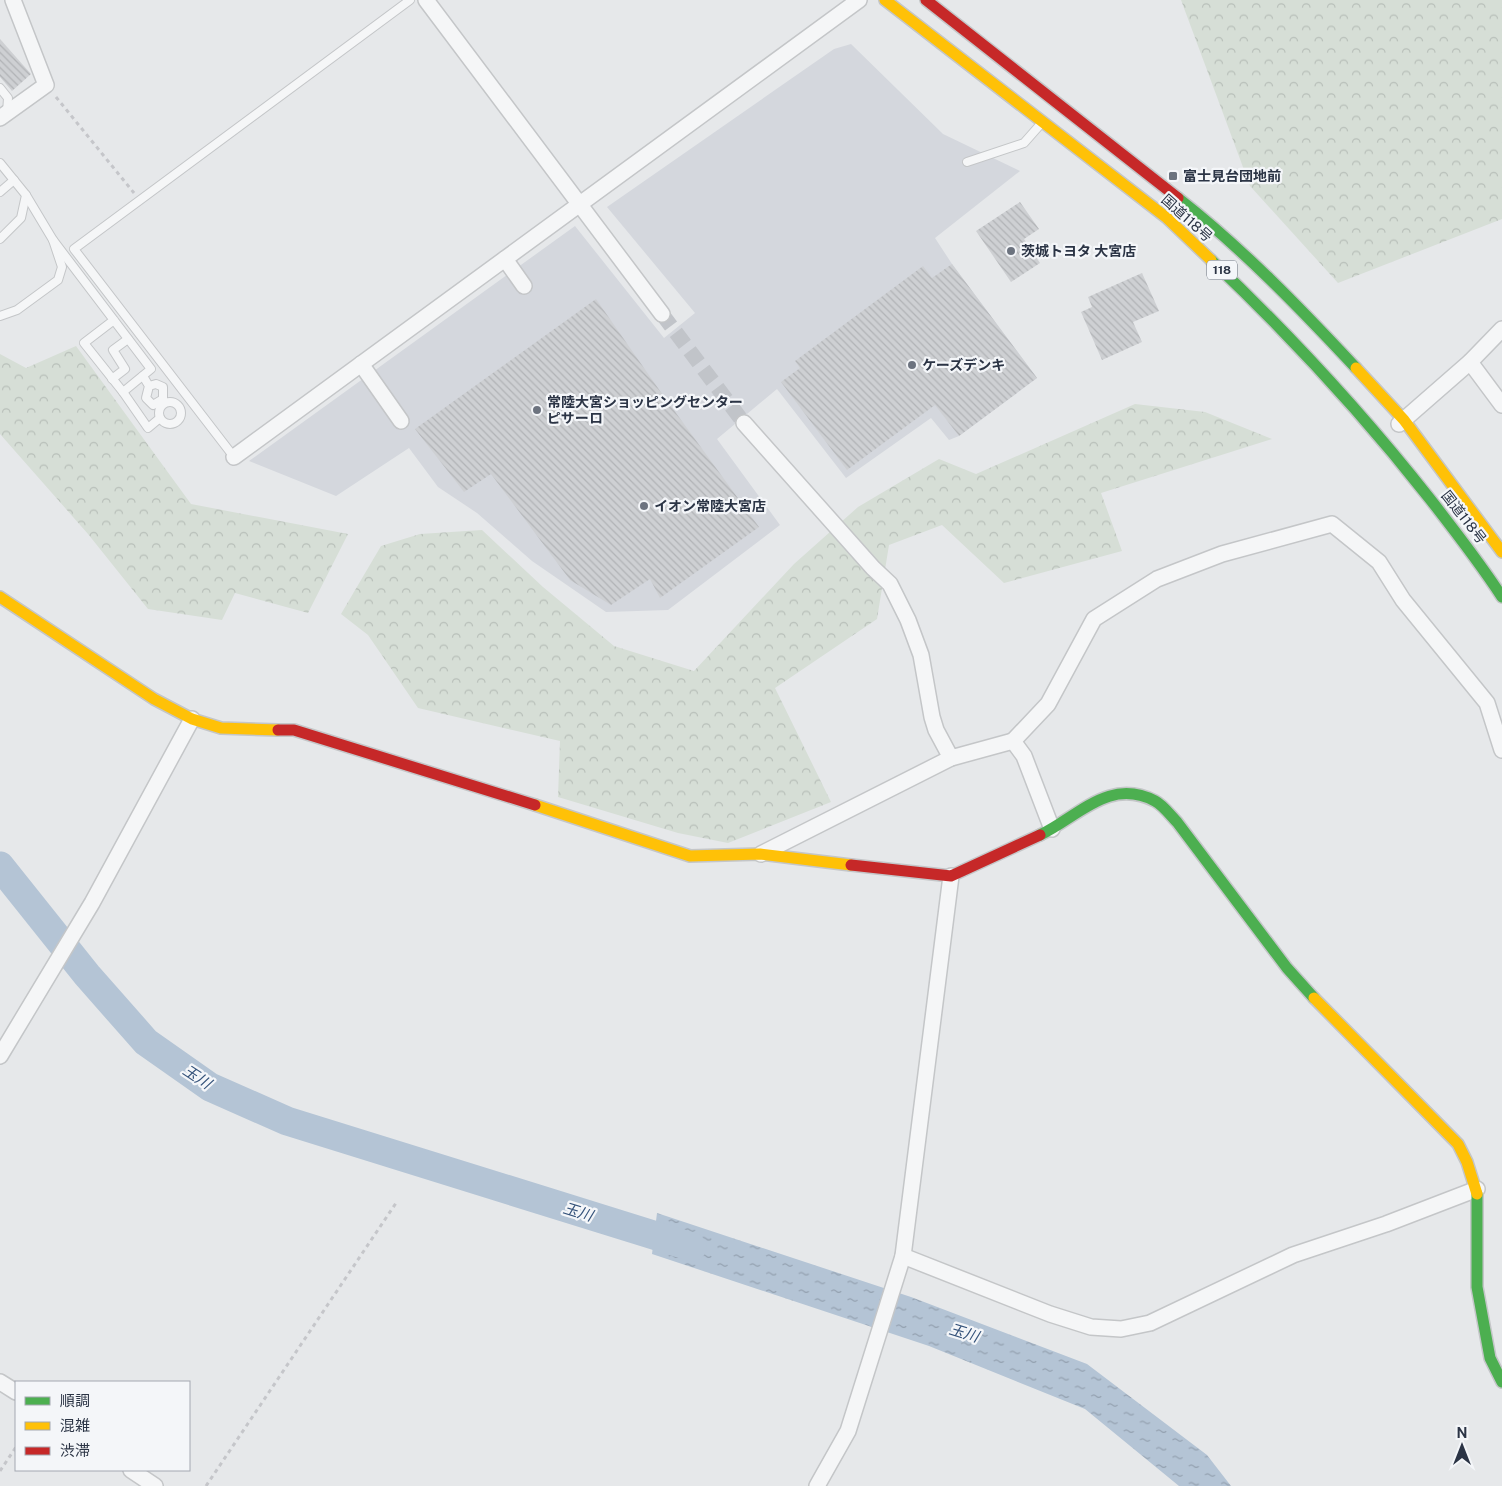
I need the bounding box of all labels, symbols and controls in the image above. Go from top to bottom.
place label: 富士見台団地前 [1183,168,1281,184]
marker: 富士見台団地前 [1167,170,1179,182]
street label: 国道118号 [1158,191,1216,245]
place label: 茨城トヨタ 大宮店 [1021,243,1136,259]
marker: 茨城トヨタ 大宮店 [1005,245,1017,257]
road number: 118 [1207,260,1237,280]
place label: ケーズデンキ [922,357,1005,373]
marker: ケーズデンキ [906,359,918,371]
place label: 常陸大宮ショッピングセンター ピサーロ [547,394,743,426]
marker: 常陸大宮ショッピングセンター ピサーロ [531,404,543,416]
street label: 国道118号 [1438,487,1490,547]
place label: イオン常陸大宮店 [654,498,766,514]
marker: イオン常陸大宮店 [638,500,650,512]
water label: 玉川 [180,1061,216,1093]
water label: 玉川 [561,1199,597,1225]
water label: 玉川 [947,1320,983,1346]
legend [15,1381,190,1471]
text: 順調 [60,1392,90,1409]
text: 混雑 [60,1417,90,1434]
north arrow [1437,1421,1487,1471]
text: N [1457,1425,1467,1441]
text: 渋滞 [60,1442,90,1459]

